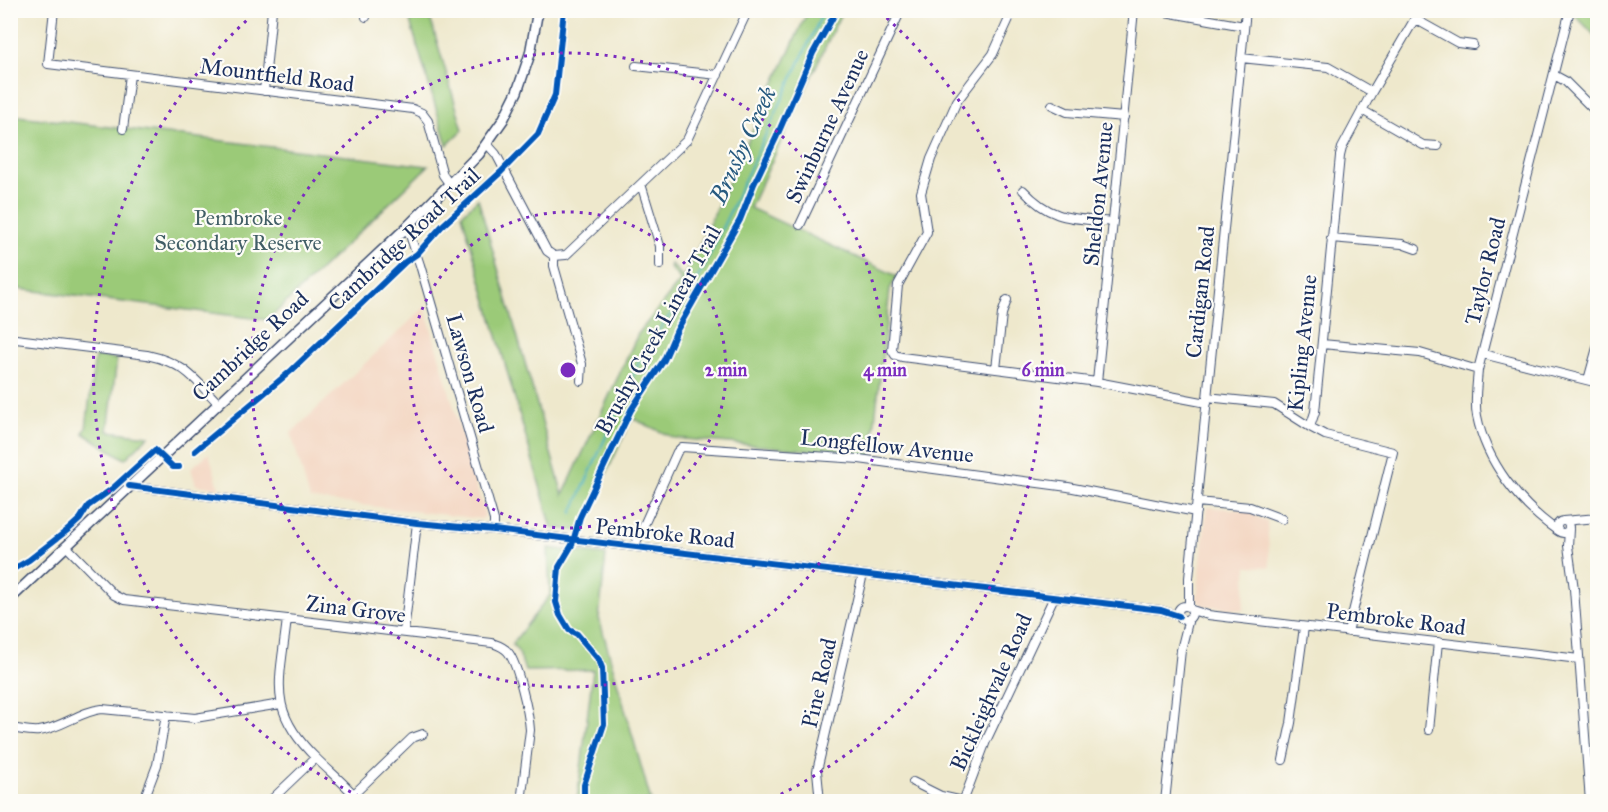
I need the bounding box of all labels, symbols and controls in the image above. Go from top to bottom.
street label: Swinburne Avenue [779,45,875,207]
street label: Mountfield Road [198,52,356,98]
water label: Brushy Creek [702,81,783,209]
street label: Sheldon Avenue [1077,121,1119,267]
street label: Cambridge Road Trail [322,161,486,317]
park label: Pembroke Secondary Reserve [154,204,322,256]
street label: Taylor Road [1459,214,1511,328]
street label: Brushy Creek Linear Trail [589,220,727,440]
street label: Cardigan Road [1180,225,1220,359]
street label: Kipling Avenue [1281,273,1323,413]
street label: Cambridge Road [186,285,314,407]
street label: Lawson Road [440,310,500,436]
text: 2 min [705,359,748,381]
text: 4 min [863,359,907,382]
text: 6 min [1022,359,1065,381]
centre of rings [558,360,578,380]
street label: Longfellow Avenue [799,423,975,469]
street label: Pembroke Road [594,512,736,554]
street label: Zina Grove [305,589,407,629]
street label: Pembroke Road [1325,597,1467,641]
street label: Bickleighvale Road [944,609,1038,775]
street label: Pine Road [796,635,842,731]

